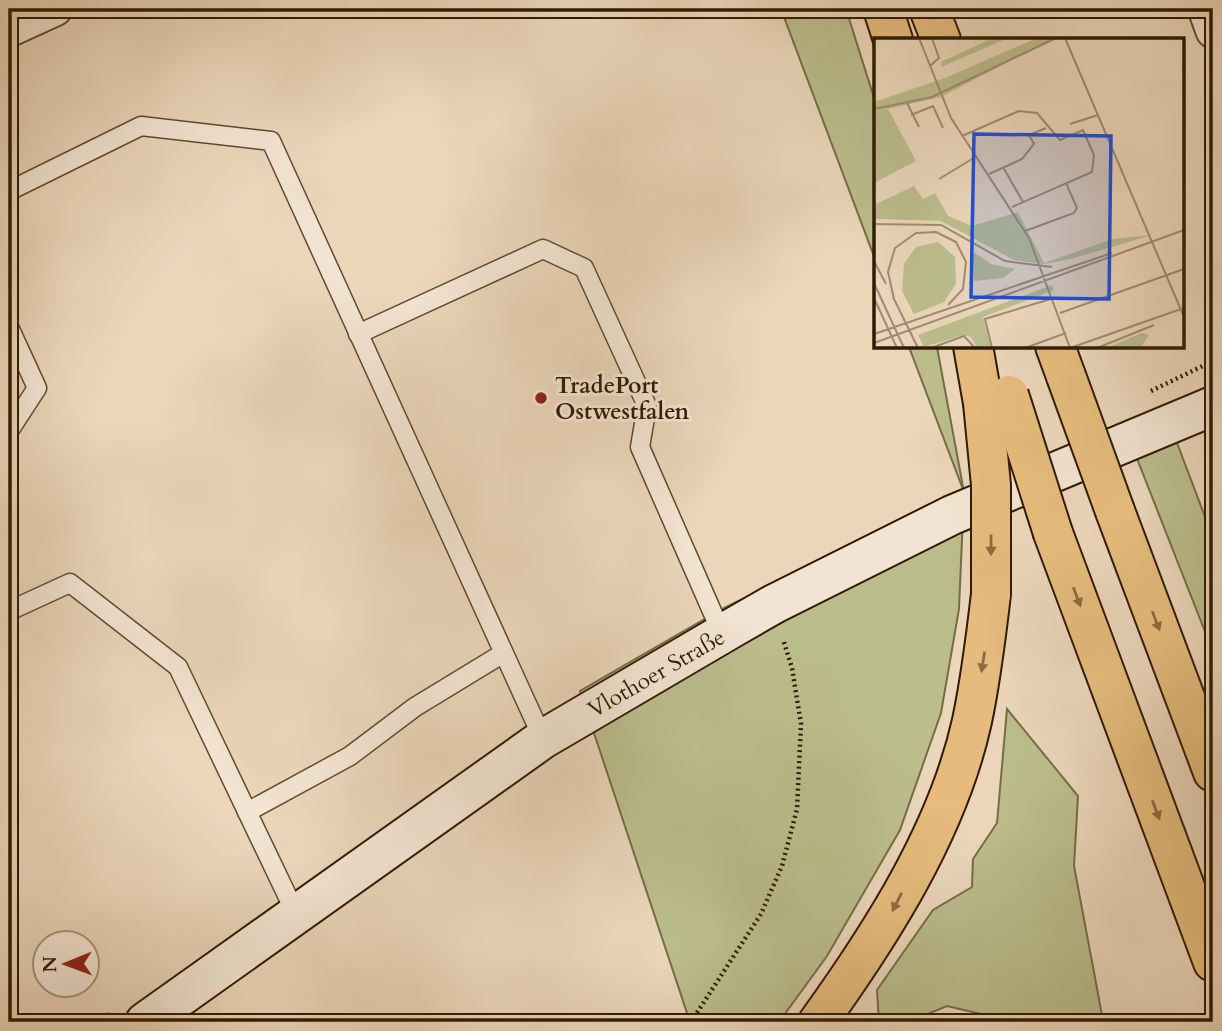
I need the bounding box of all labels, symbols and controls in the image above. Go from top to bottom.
inset map [874,38,1184,348]
place label: TradePort Ostwestfalen [555,370,689,427]
marker: TradePort Ostwestfalen [533,390,549,406]
one-way arrow [985,534,997,556]
one-way arrow [1071,587,1082,608]
one-way arrow [1151,610,1162,631]
street label: Vlothoer Straße [582,622,731,725]
one-way arrow [977,651,988,673]
one-way arrow [1151,800,1162,821]
one-way arrow [891,892,902,912]
north arrow [32,930,102,1000]
text: N [37,955,63,973]

